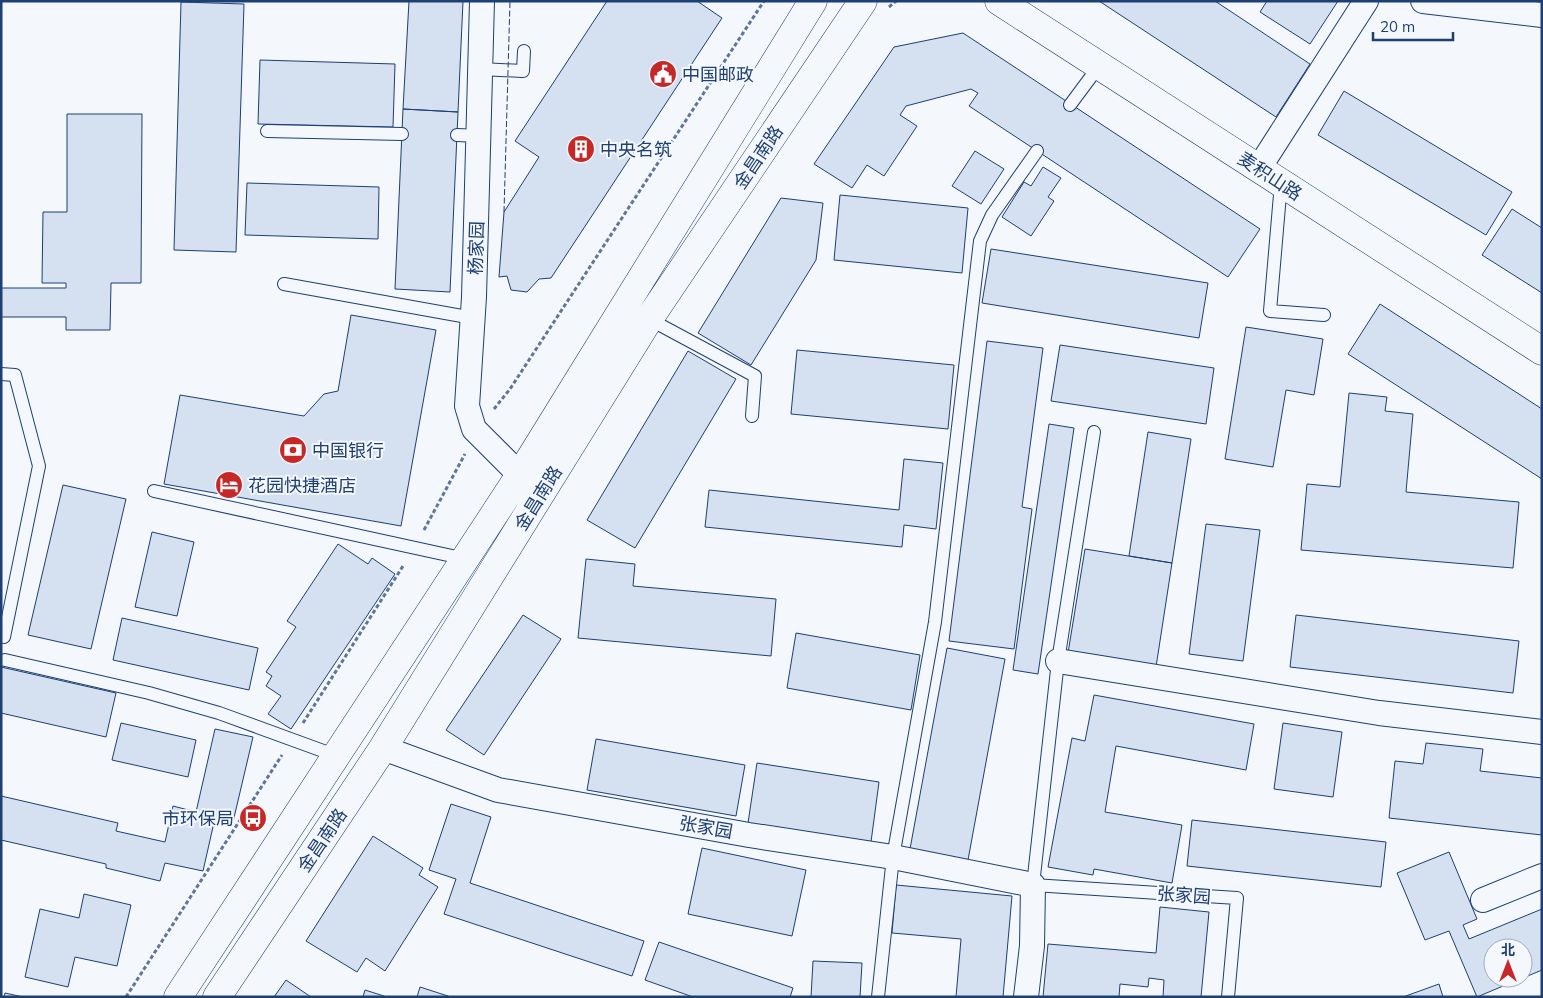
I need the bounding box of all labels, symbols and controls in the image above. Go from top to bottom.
scale bar [1373,10,1453,42]
text: 20 m [1380,17,1415,36]
public building icon: 中国邮政 [648,59,678,89]
place label: 中国邮政 [682,63,754,86]
street label: 金昌南路 [728,121,788,193]
building icon: 中央名筑 [566,134,596,164]
place label: 中央名筑 [600,138,672,161]
street label: 麦积山路 [1234,147,1306,205]
street label: 杨家园 [464,221,488,275]
bank icon: 中国银行 [278,435,308,465]
place label: 中国银行 [312,439,384,462]
street label: 金昌南路 [509,461,567,535]
hotel icon: 花园快捷酒店 [214,470,244,500]
place label: 花园快捷酒店 [248,474,356,497]
bus stop icon: 市环保局 [238,803,268,833]
street label: 金昌南路 [292,804,352,876]
place label: 市环保局 [162,807,234,830]
street label: 张家园 [677,811,735,843]
street label: 张家园 [1156,882,1212,908]
north arrow [1483,938,1533,988]
text: 北 [1501,941,1515,959]

